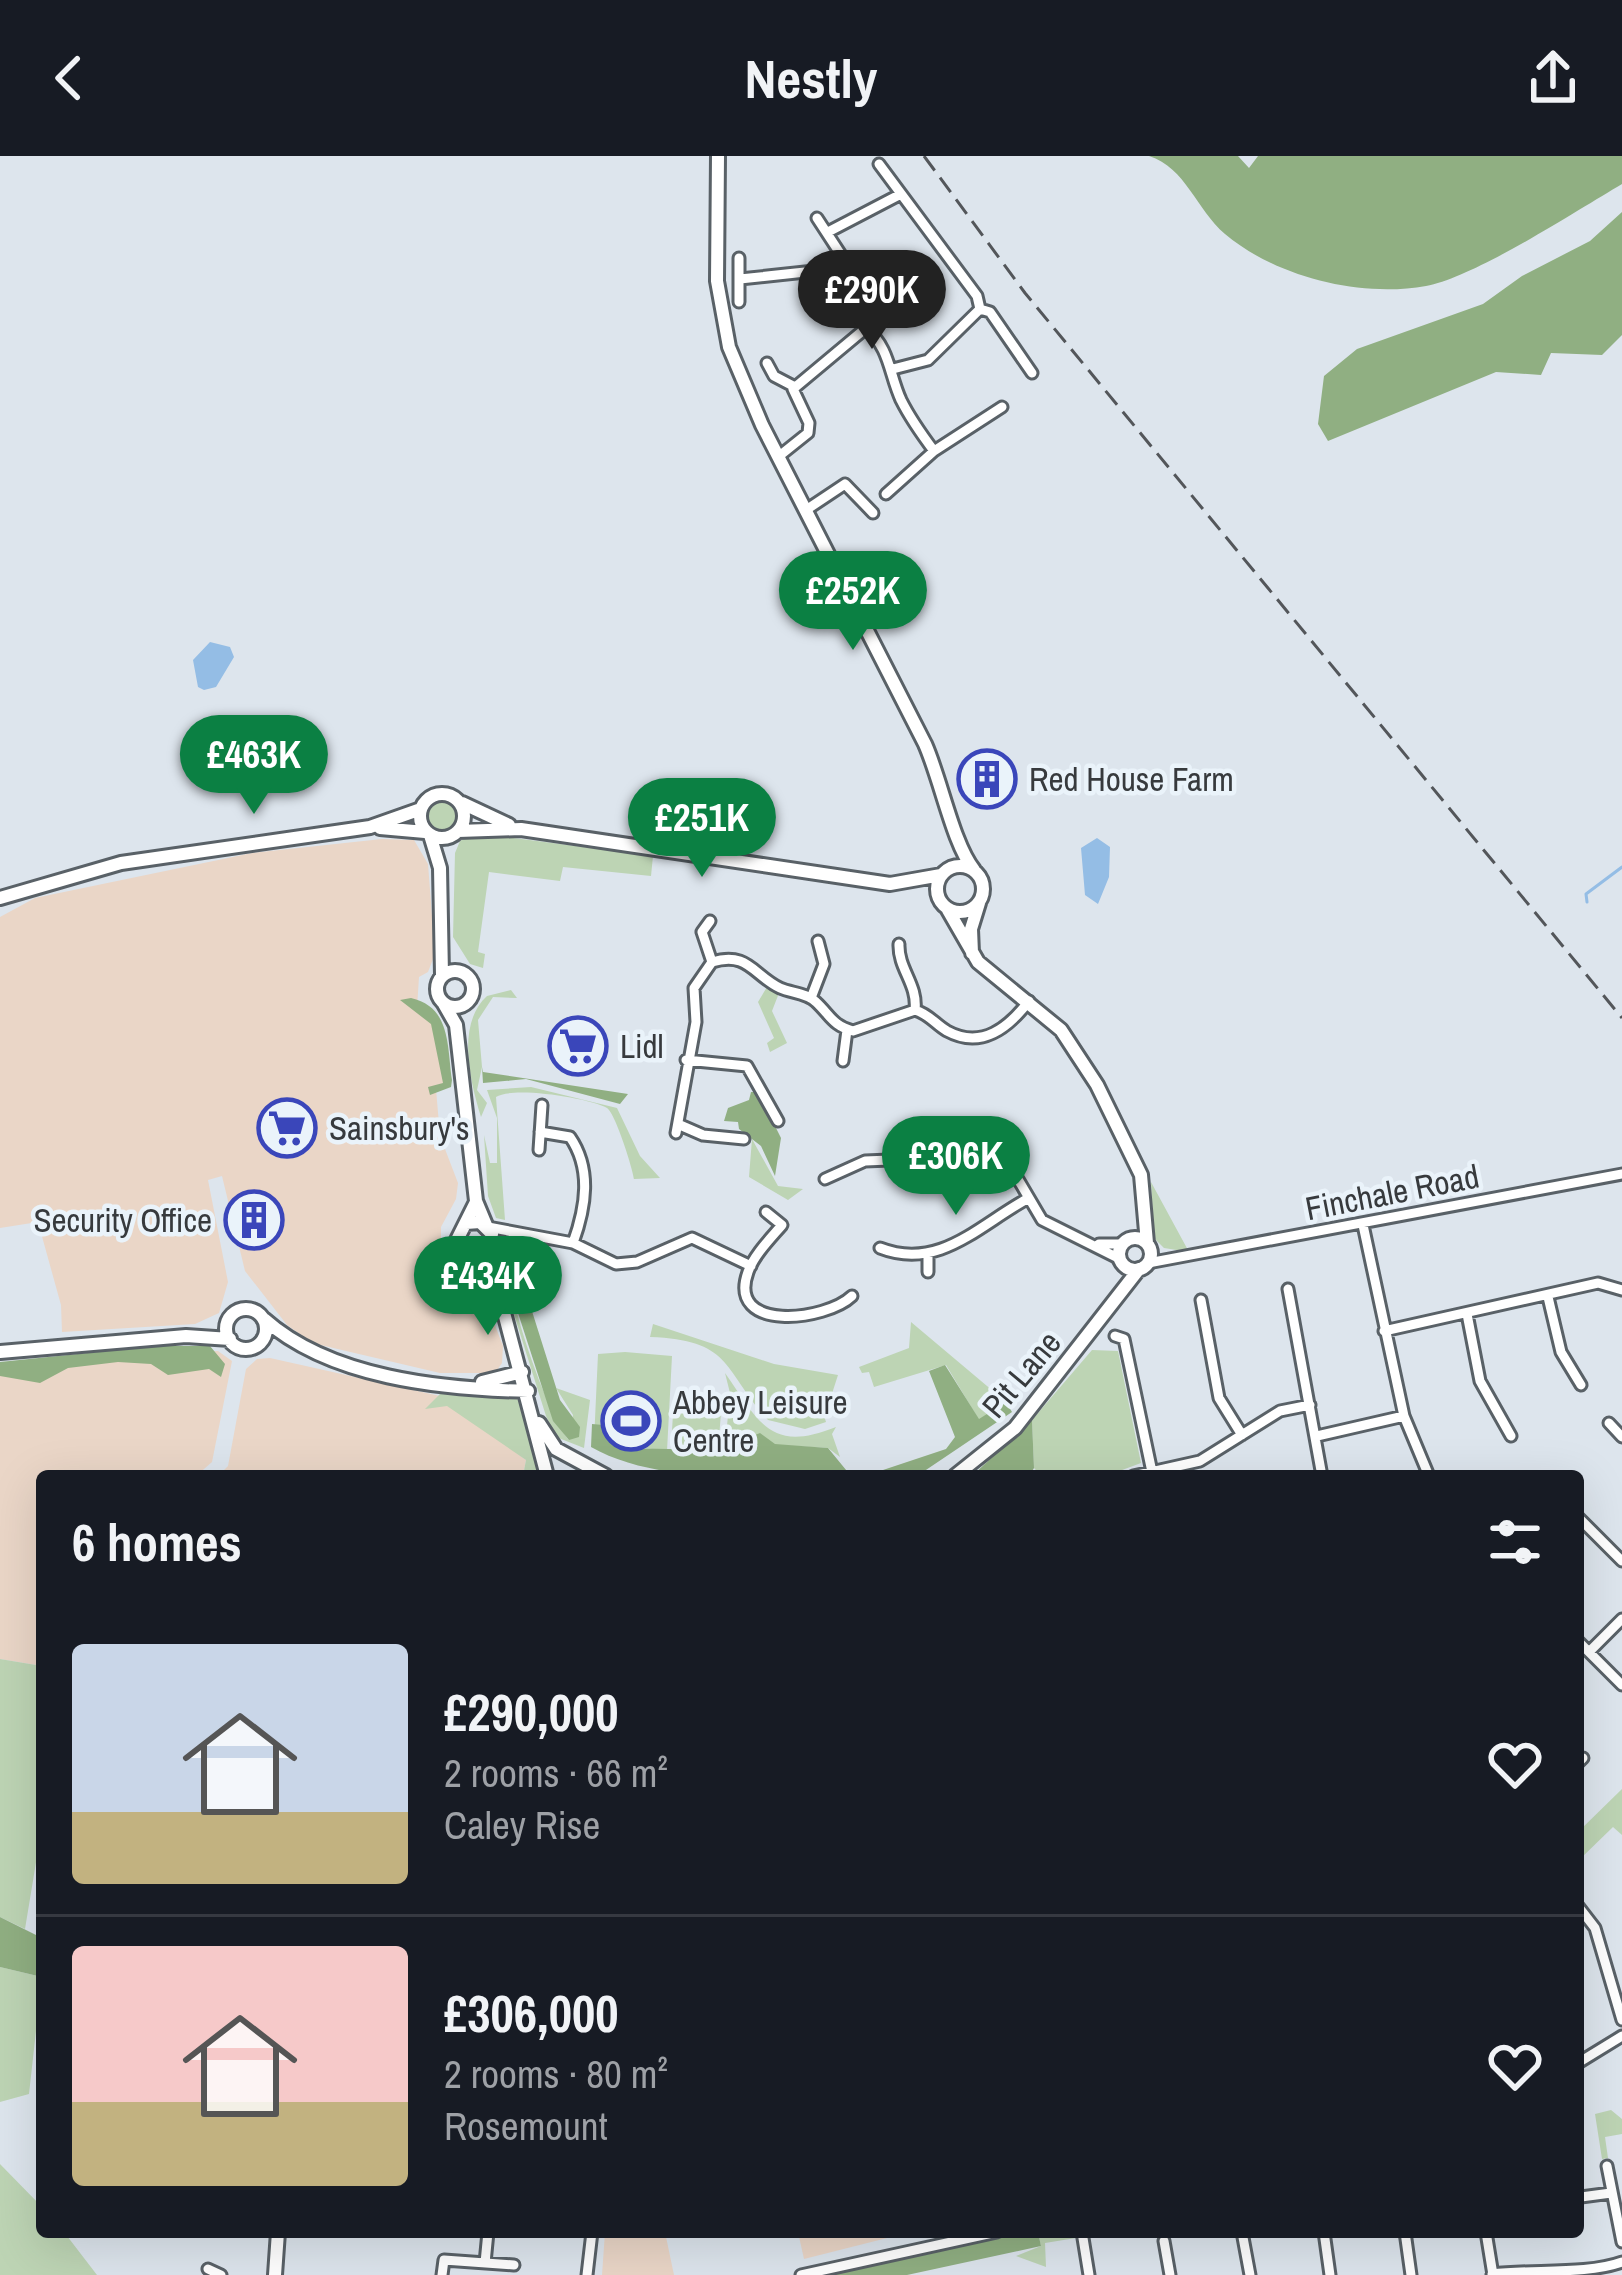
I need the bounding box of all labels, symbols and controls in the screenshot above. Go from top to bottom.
text: Nestly [745,42,877,115]
icon: back [36,45,102,111]
icon: share [1520,45,1586,111]
pin: £290K [788,250,956,352]
text: £290K [825,263,919,315]
pin: £252K [769,551,937,653]
text: £252K [806,564,900,616]
pin: £463K [170,715,338,817]
text: £463K [207,728,301,780]
building icon: Red House Farm [956,748,1018,810]
place label: Red House Farm [1029,757,1234,801]
pin: £251K [618,778,786,880]
text: £251K [655,791,749,843]
supermarket icon: Lidl [547,1015,609,1077]
place label: Lidl [620,1024,664,1068]
supermarket icon: Sainsbury's [256,1097,318,1159]
place label: Sainsbury's [329,1106,470,1150]
pin: £306K [872,1116,1040,1218]
text: £306K [909,1129,1003,1181]
street label: Finchale Road [1301,1154,1483,1230]
building icon: Security Office [223,1189,285,1251]
place label: Security Office [33,1198,212,1242]
pin: £434K [404,1236,572,1338]
text: £434K [441,1249,535,1301]
street label: Pit Lane [972,1321,1070,1427]
place label: Abbey Leisure Centre [672,1380,848,1462]
sports icon: Abbey Leisure Centre [600,1390,662,1452]
text: 6 homes [72,1508,242,1577]
icon: filters [1482,1509,1548,1575]
text: £290,000 [444,1678,618,1747]
icon: home [168,1692,312,1836]
icon: heart [1482,1731,1548,1797]
text: 2 rooms · 66 m² [444,1747,668,1799]
text: Caley Rise [444,1799,600,1851]
text: £306,000 [444,1979,618,2048]
icon: home [168,1994,312,2138]
icon: heart [1482,2033,1548,2099]
text: 2 rooms · 80 m² [444,2048,668,2100]
text: Rosemount [444,2100,608,2152]

